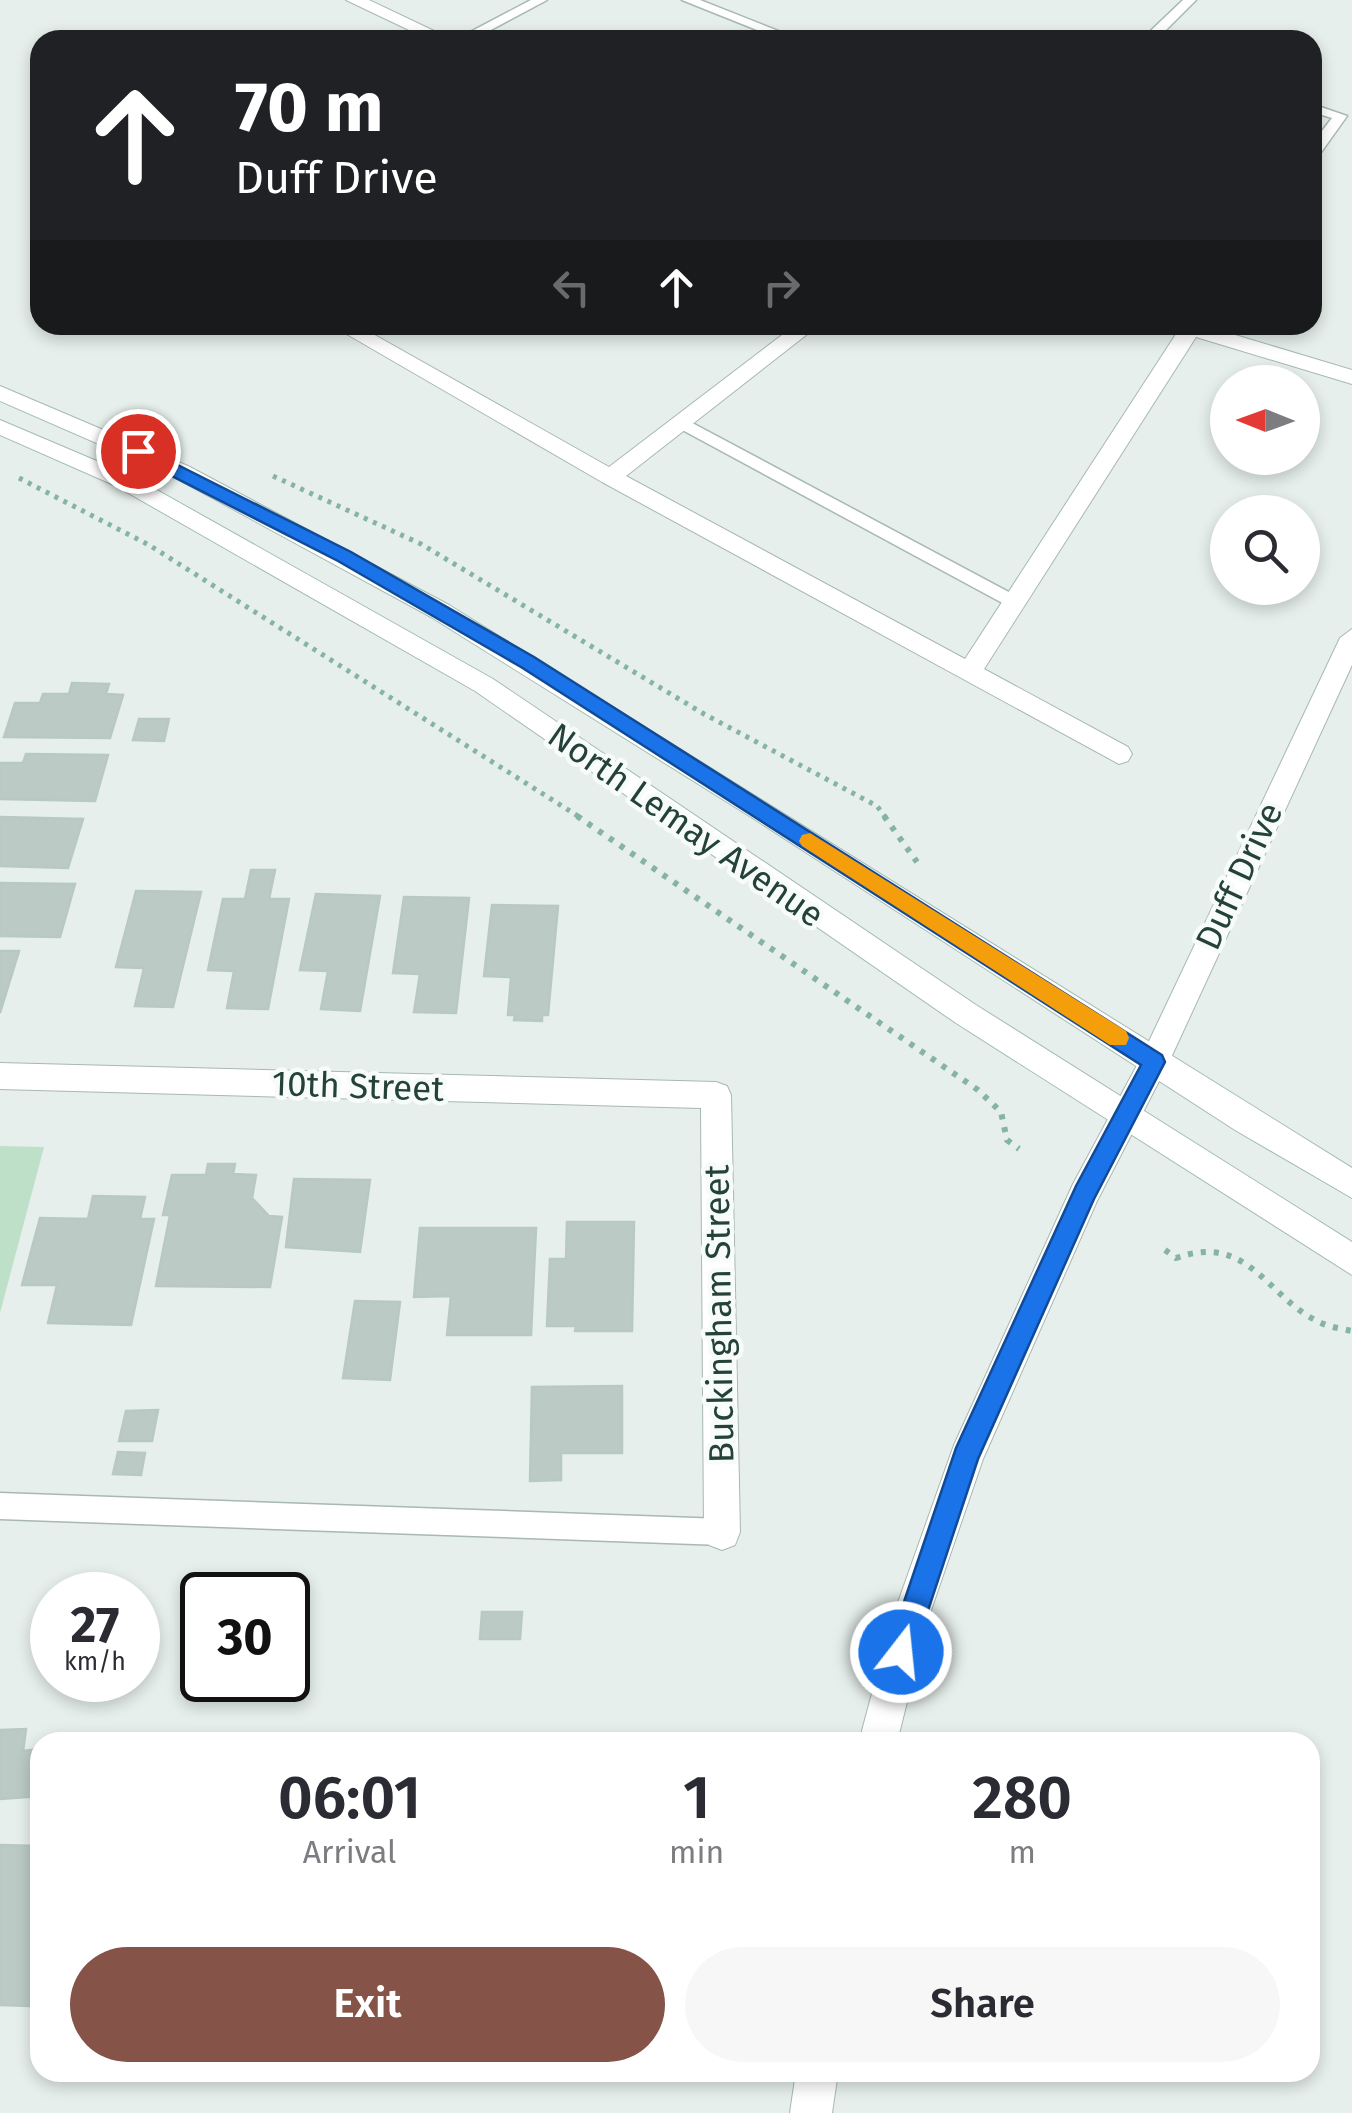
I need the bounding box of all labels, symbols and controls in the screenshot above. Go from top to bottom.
text: 70 m [235,66,384,150]
icon: ahead [70,70,200,200]
text: Duff Drive [235,151,438,205]
icon: left [544,260,599,315]
icon: ahead [649,260,704,315]
icon: right [754,260,809,315]
north arrow [1210,365,1320,475]
map controls [1210,365,1320,605]
pin [96,409,181,494]
icon: arrive [111,424,166,479]
button: search [1210,495,1320,605]
street label: North Lemay Avenue [540,714,832,936]
street label: Duff Drive [1187,796,1291,956]
street label: 10th Street [271,1062,445,1110]
street label: Buckingham Street [695,1164,743,1464]
speed limit sign: 30 [180,1572,310,1702]
text: 27 [71,1595,119,1655]
position arrow [849,1600,953,1704]
text: km/h [64,1647,126,1677]
text: 06:01 [278,1762,421,1834]
text: 1 [683,1762,710,1834]
text: 280 [972,1762,1072,1834]
text: Arrival [303,1833,396,1871]
text: min [669,1833,724,1871]
text: m [1008,1833,1036,1871]
button: Exit [70,1947,665,2062]
button: Share [685,1947,1280,2062]

